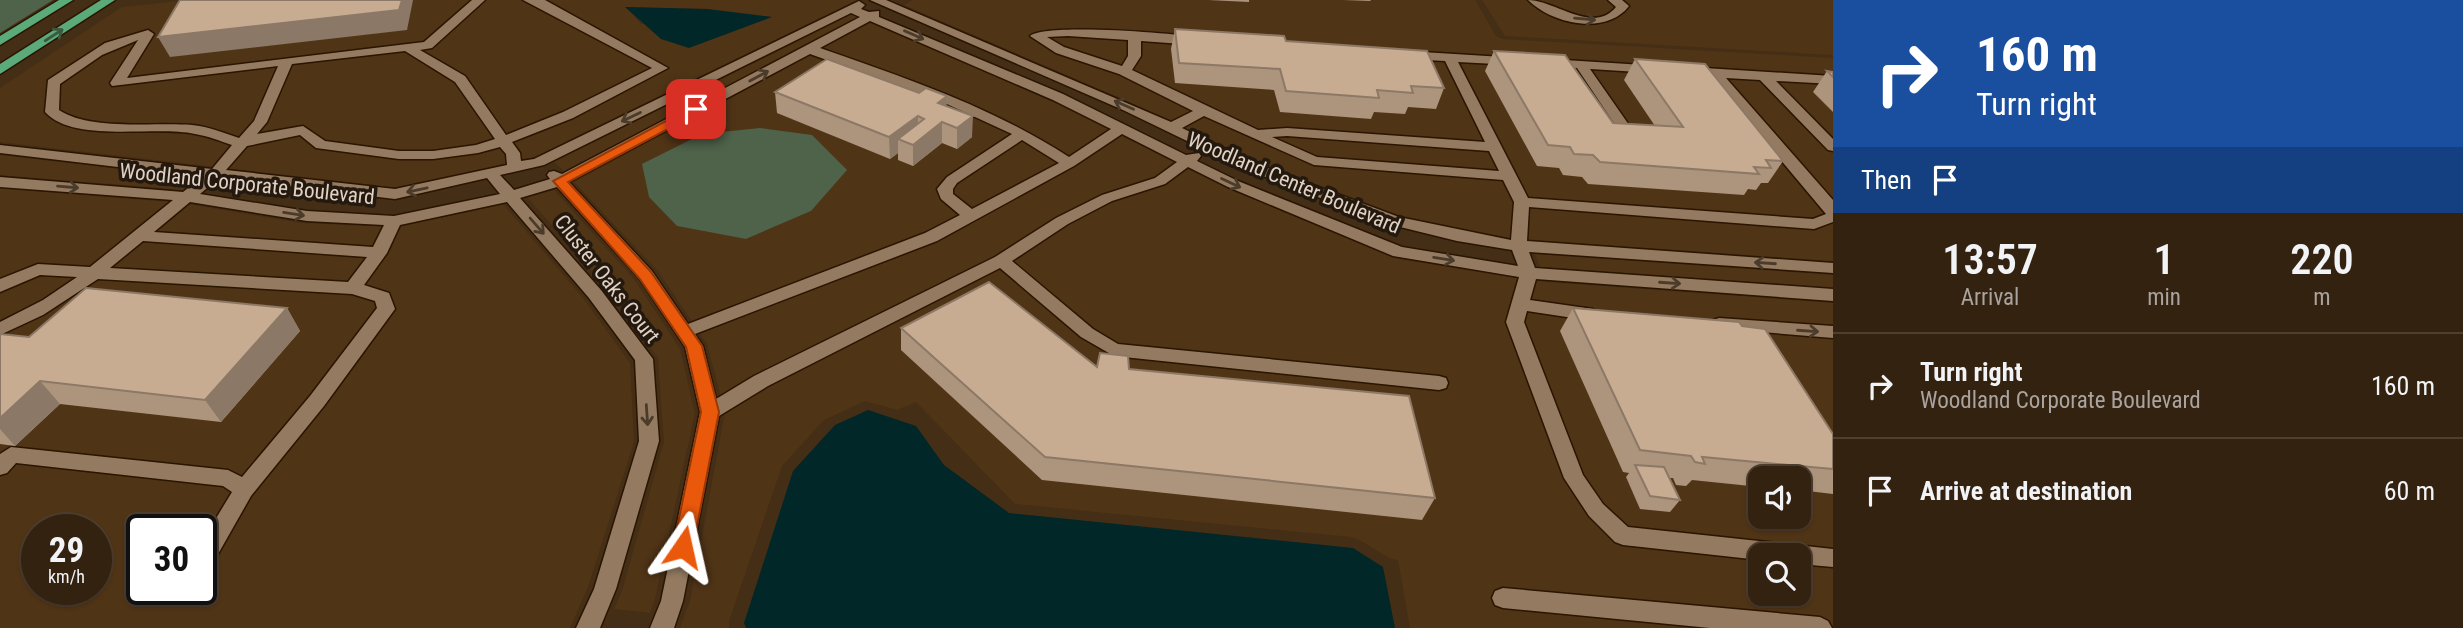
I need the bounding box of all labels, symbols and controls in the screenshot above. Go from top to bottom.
one-way arrow [1573,13,1595,26]
text: 160 m [1976,26,2098,83]
one-way arrow [44,28,64,42]
icon: right [1861,28,1952,119]
one-way arrow [903,29,924,42]
one-way arrow [749,68,769,82]
pin [666,79,726,139]
text: Turn right [1976,85,2097,123]
icon: arrive [677,90,715,128]
one-way arrow [1113,98,1135,111]
one-way arrow [621,110,642,124]
street label: Woodland Center Boulevard [1184,127,1404,239]
street label: Woodland Corporate Boulevard [118,159,376,209]
icon: arrive [1926,161,1964,199]
text: Then [1861,165,1912,195]
one-way arrow [1220,176,1241,190]
one-way arrow [56,181,79,194]
one-way arrow [406,183,429,197]
one-way arrow [282,208,305,221]
street label: Cluster Oaks Court [550,210,664,348]
one-way arrow [529,216,545,234]
text: 13:57 [1942,235,2038,284]
text: 1 [2154,235,2175,284]
text: 220 [2290,235,2354,284]
one-way arrow [1432,253,1455,266]
one-way arrow [1754,257,1777,270]
one-way arrow [1658,277,1681,290]
text: Arrival [1961,284,2019,311]
text: min [2147,284,2181,311]
text: m [2313,284,2331,311]
one-way arrow [1796,324,1819,337]
text: Turn right [1920,357,2022,387]
icon: right [1861,367,1899,405]
text: 160 m [2371,371,2435,401]
text: Woodland Corporate Boulevard [1920,387,2201,414]
one-way arrow [641,404,654,427]
map controls [1748,466,1811,606]
button: sound [1748,466,1811,529]
icon: arrive [1861,472,1899,510]
text: Arrive at destination [1920,476,2132,506]
text: 60 m [2384,476,2435,506]
position arrow [646,510,720,584]
speed limit sign: 30 [126,514,217,605]
text: 29 [49,530,84,571]
button: search [1748,543,1811,606]
text: km/h [48,566,85,587]

